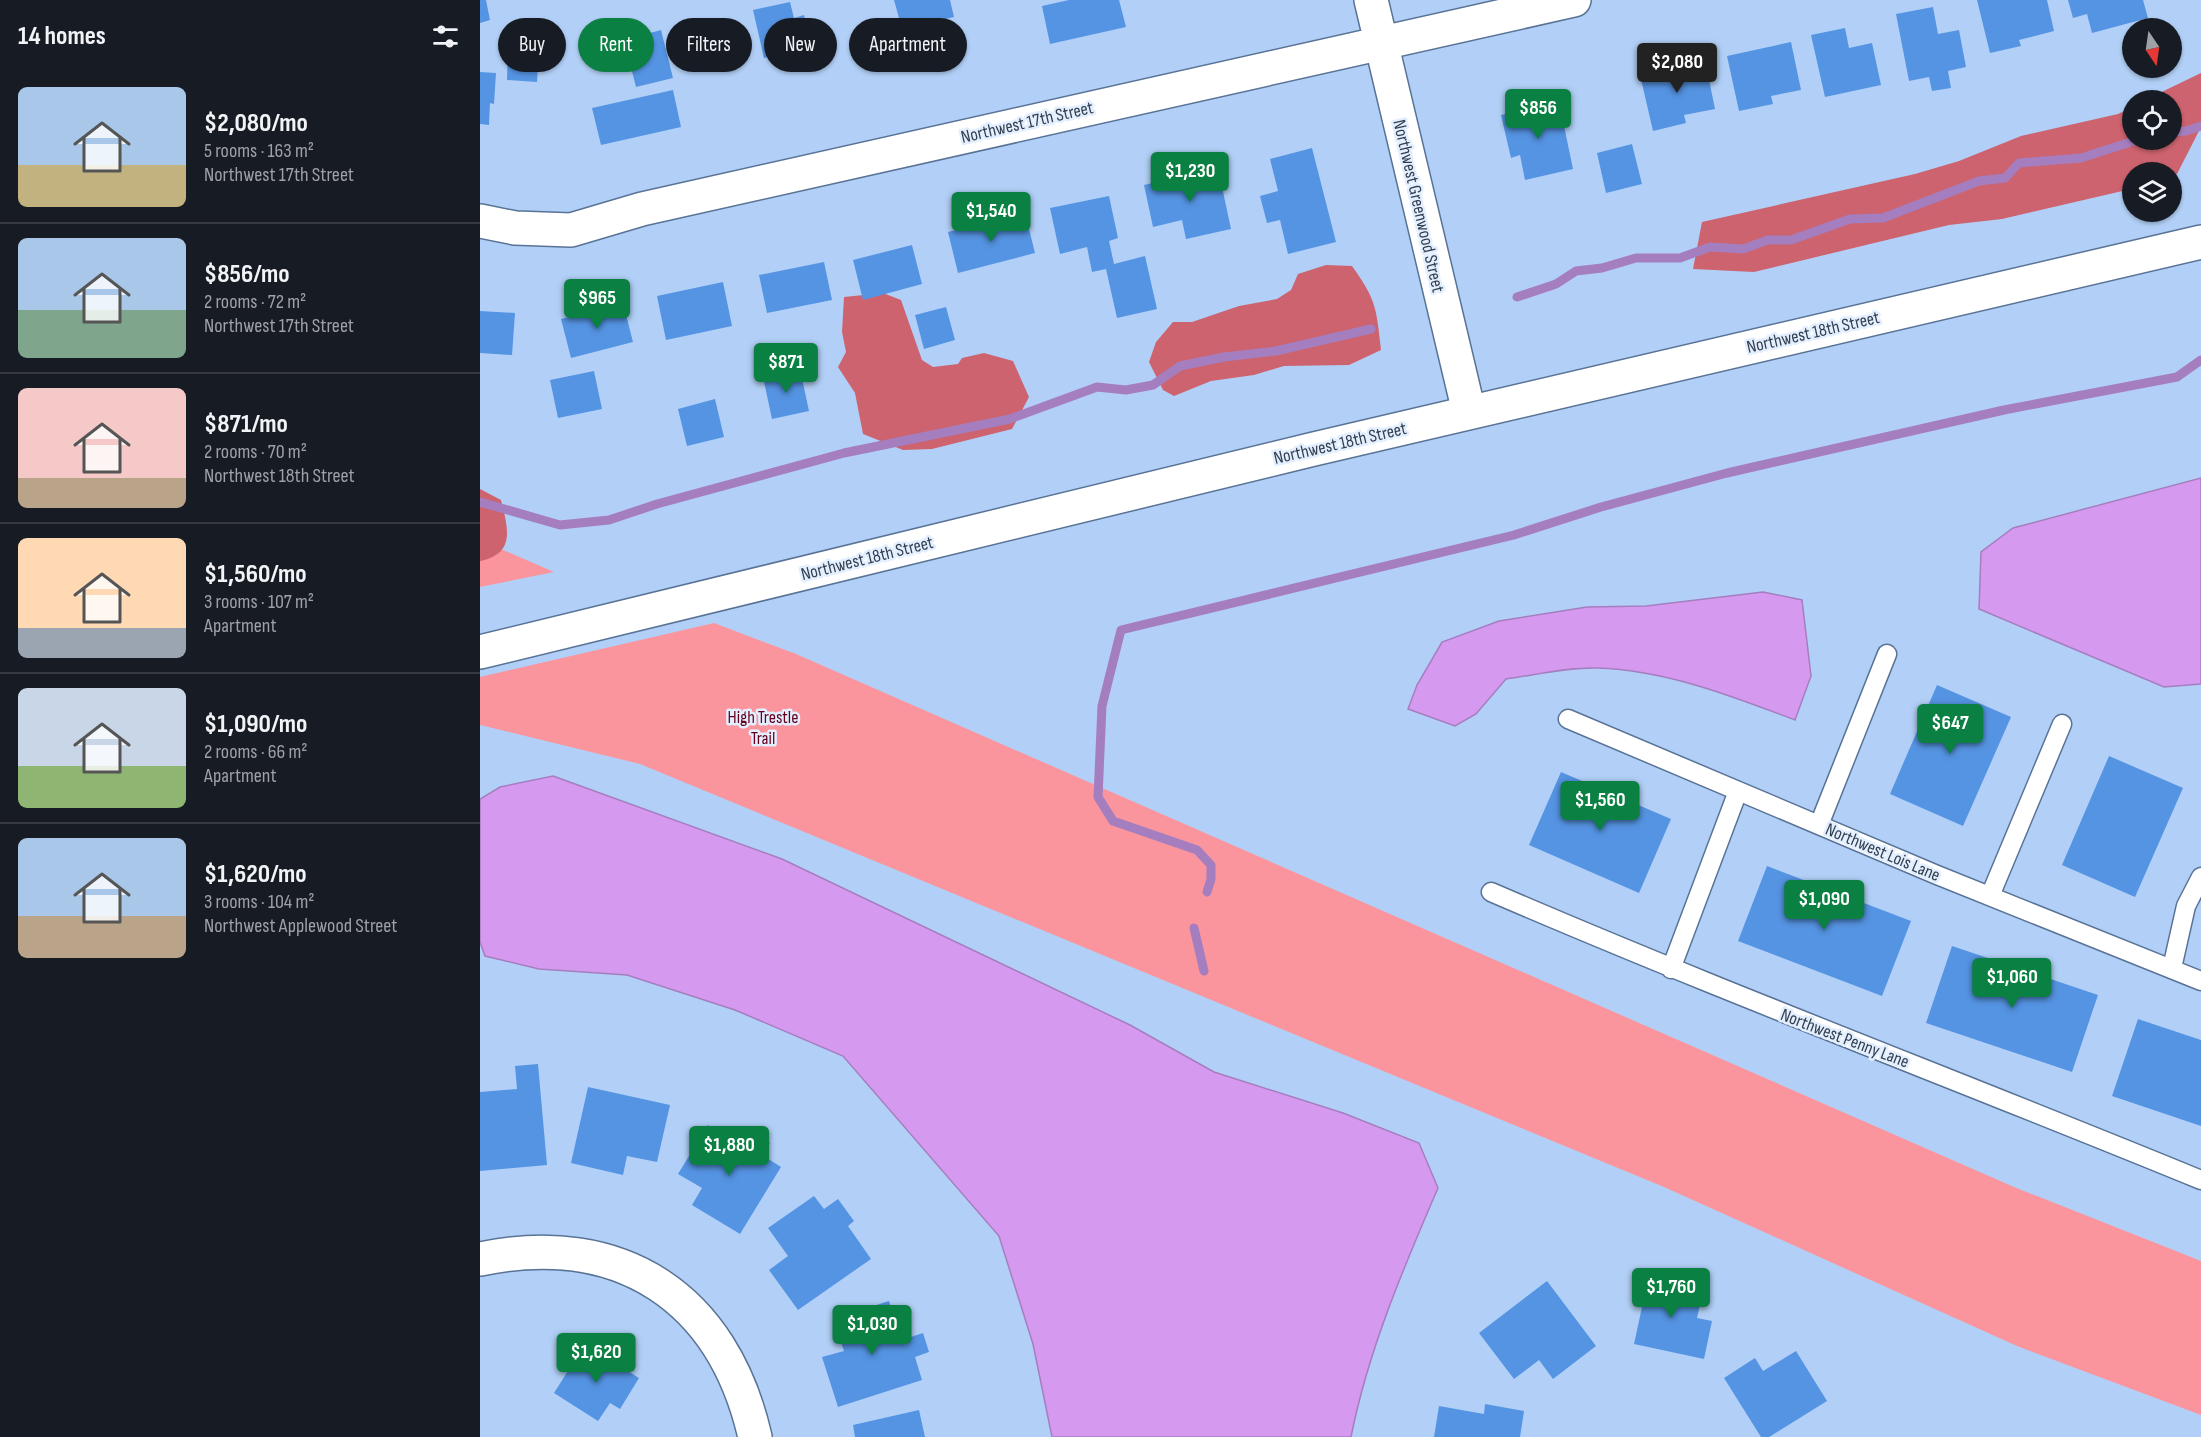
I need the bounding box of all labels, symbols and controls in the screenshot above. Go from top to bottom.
chip: Buy [498,18,566,72]
chip: Rent [578,18,654,72]
chip: Filters [666,18,752,72]
chip: New [764,18,837,72]
chip: Apartment [849,18,967,72]
north arrow [2122,18,2182,78]
map controls [2122,18,2182,222]
icon: filters [429,20,462,53]
text: 14 homes [18,21,106,52]
pin: $2,080 [1628,43,1726,94]
text: $2,080 [1651,50,1703,74]
pin: $856 [1502,89,1574,140]
button: locate [2122,90,2182,150]
text: $856 [1519,96,1557,120]
street label: Northwest 17th Street [959,97,1096,148]
text: $2,080/mo [204,108,308,139]
icon: home [66,111,138,183]
street label: Northwest Greenwood Street [1388,118,1449,295]
text: 5 rooms · 163 m² [204,139,314,163]
pin: $1,230 [1141,152,1239,203]
text: $1,230 [1165,159,1215,183]
button: layers [2122,162,2182,222]
text: Northwest 17th Street [204,163,354,187]
pin: $1,540 [942,192,1040,243]
text: $1,540 [966,199,1016,223]
text: $856/mo [204,259,290,290]
icon: home [66,262,138,334]
pin: $965 [561,279,633,330]
text: $965 [578,286,616,310]
text: 2 rooms · 72 m² [204,290,306,314]
street label: Northwest 18th Street [1745,307,1882,358]
text: Northwest 17th Street [204,314,354,338]
pin: $871 [750,343,822,394]
text: $871 [768,350,804,374]
text: $871/mo [204,409,288,440]
icon: home [66,412,138,484]
street label: Northwest 18th Street [1272,418,1409,469]
text: 2 rooms · 70 m² [204,440,307,464]
text: Northwest 18th Street [204,464,355,488]
street label: Northwest 18th Street [799,532,936,585]
text: $1,560/mo [204,559,307,590]
icon: home [66,562,138,634]
text: 3 rooms · 107 m² [204,590,314,614]
text: Apartment [204,614,277,638]
pin: $647 [1914,704,1986,755]
park label: High Trestle Trail [728,707,798,749]
text: $1,090/mo [204,709,307,740]
text: $647 [1931,711,1969,735]
icon: home [66,712,138,784]
text: 2 rooms · 66 m² [204,740,308,764]
text: Apartment [204,764,277,788]
pin: $1,560 [1551,781,1649,832]
text: $1,560 [1574,788,1626,812]
street label: Northwest Lois Lane [1822,819,1943,886]
text: $1,620/mo [204,859,307,890]
icon: home [66,862,138,934]
pin: $1,090 [1775,880,1873,931]
text: $1,090 [1798,887,1850,911]
text: 3 rooms · 104 m² [204,890,314,914]
text: Northwest Applewood Street [204,914,397,938]
pin: $1,060 [1963,958,2061,1009]
text: $1,060 [1986,965,2038,989]
street label: Northwest Penny Lane [1778,1004,1912,1073]
pin: $1,880 [680,1126,778,1177]
text: $1,880 [703,1133,755,1157]
pin: $1,760 [1622,1268,1720,1319]
text: $1,760 [1646,1275,1696,1299]
pin: $1,030 [823,1305,921,1356]
text: $1,030 [847,1312,897,1336]
pin: $1,620 [547,1333,645,1384]
text: $1,620 [571,1340,621,1364]

